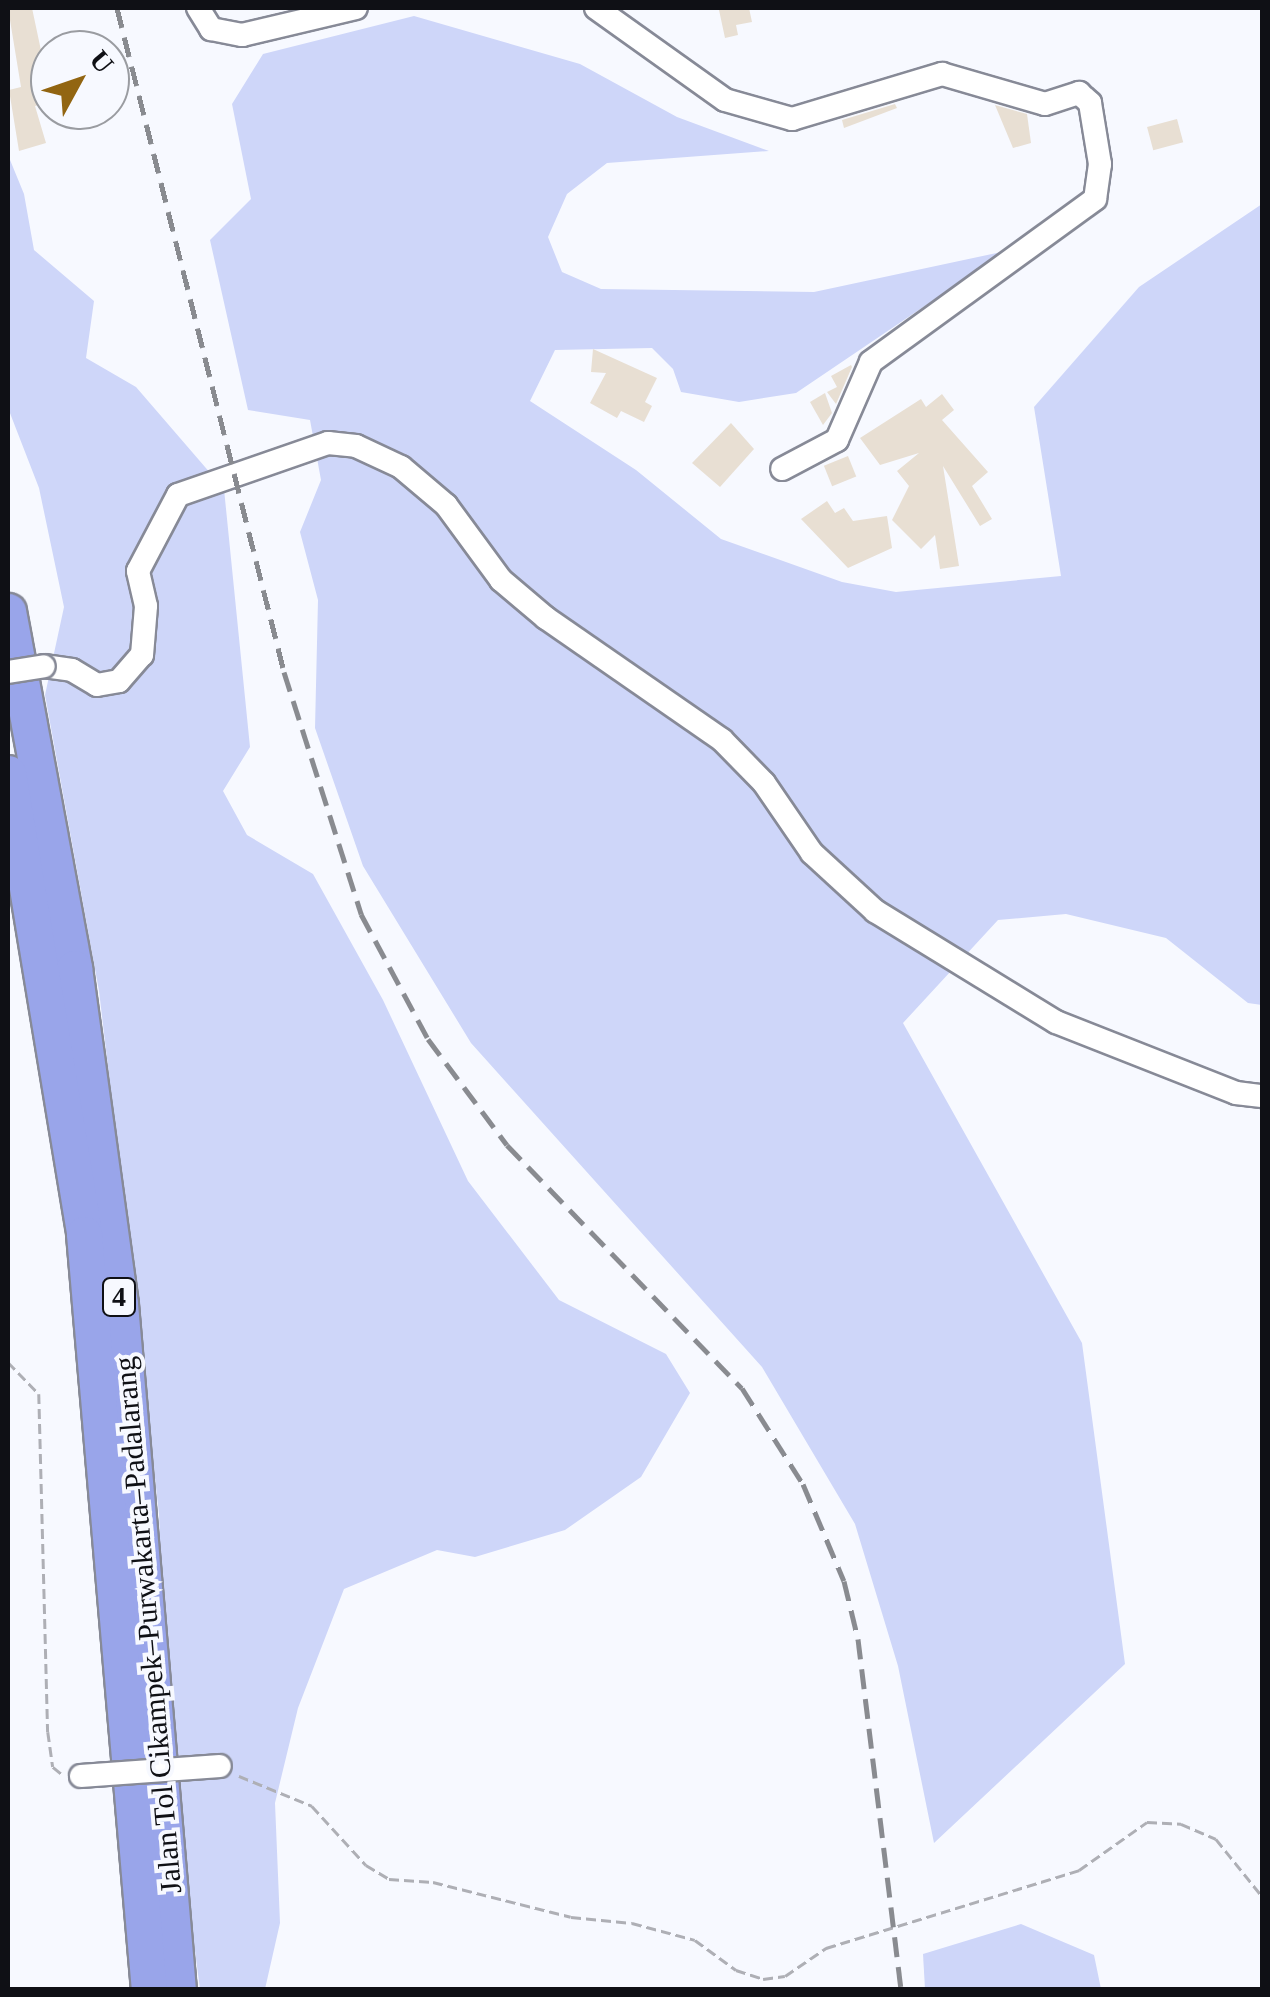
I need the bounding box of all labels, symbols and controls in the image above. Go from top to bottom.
north arrow [30,30,130,130]
text: U [83,44,120,79]
road number: 4 [102,1274,136,1320]
street label: Jalan Tol Cikampek–Purwakarta–Padalarang [107,1355,189,1895]

